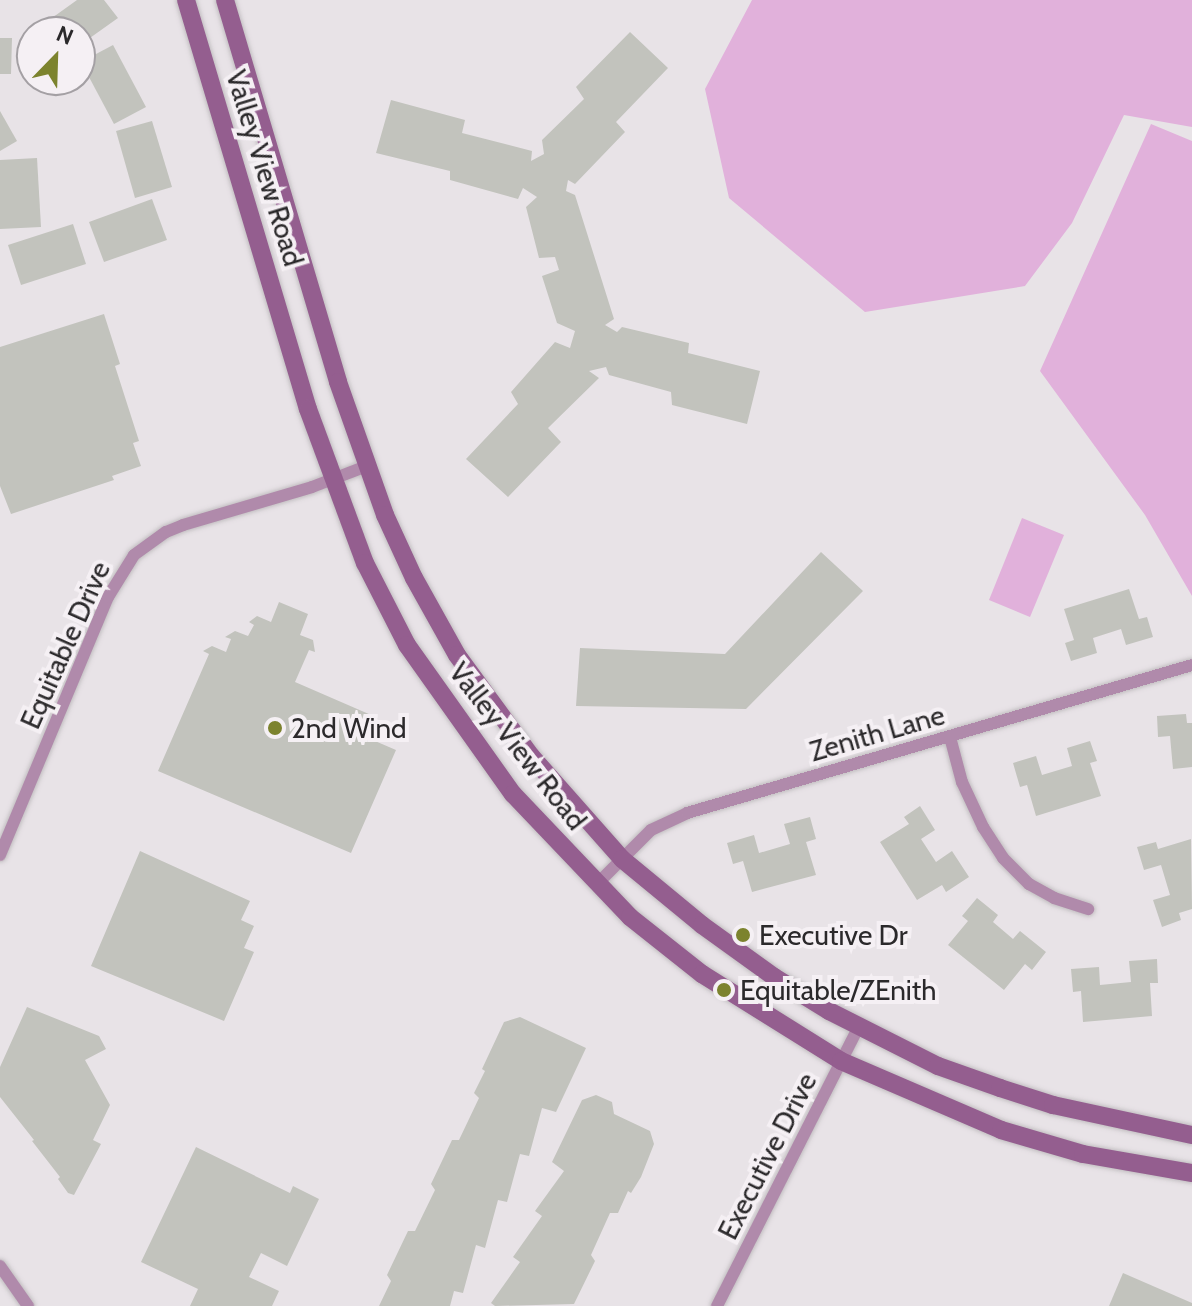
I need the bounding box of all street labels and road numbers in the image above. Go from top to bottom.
street label: Valley View Road [219,66,311,270]
street label: Equitable Drive [13,556,117,734]
street label: Valley View Road [442,656,594,836]
street label: Zenith Lane [806,698,948,768]
street label: Executive Drive [711,1067,823,1245]

